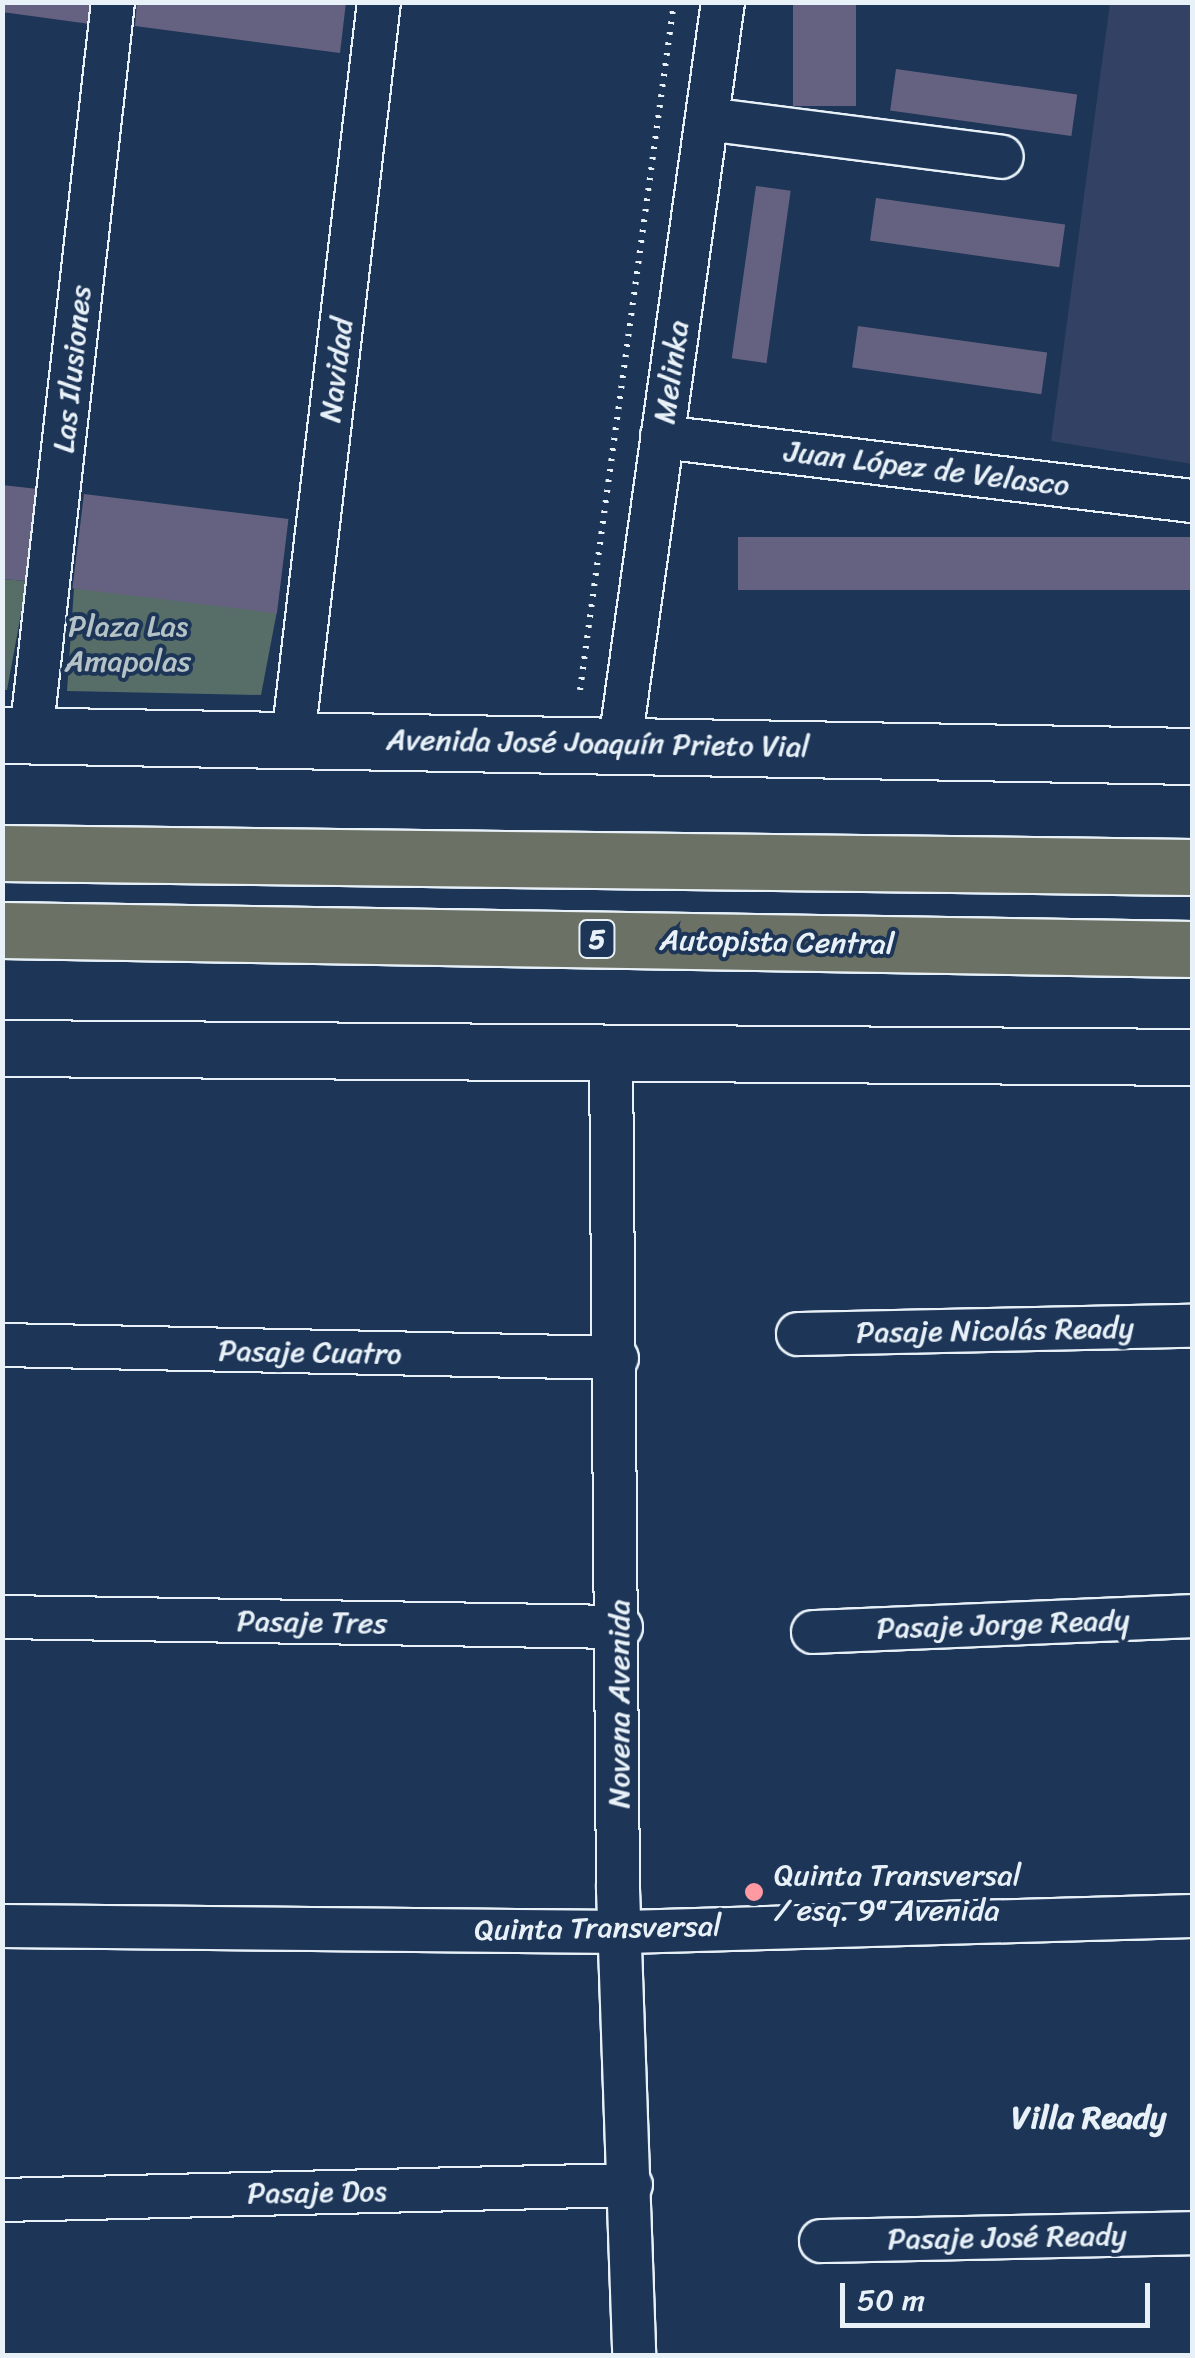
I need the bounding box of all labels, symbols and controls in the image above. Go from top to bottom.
street label: Las Ilusiones [45,283,99,455]
street label: Navidad [312,316,360,424]
street label: Melinka [646,318,696,426]
street label: Juan López de Velasco [782,433,1072,503]
park label: Plaza Las Amapolas [65,608,191,678]
street label: Avenida José Joaquín Prieto Vial [385,721,811,765]
road number: 5 [577,916,617,962]
street label: Autopista Central [659,922,895,962]
street label: Pasaje Nicolás Ready [856,1310,1134,1350]
street label: Pasaje Cuatro [218,1332,402,1372]
street label: Novena Avenida [601,1600,637,1808]
street label: Pasaje Jorge Ready [875,1602,1131,1646]
street label: Pasaje Tres [237,1603,387,1641]
place label: Quinta Transversal / esq. 9ª Avenida [774,1857,1017,1928]
marker: Quinta Transversal / esq. 9ª Avenida [743,1881,765,1903]
street label: Quinta Transversal [476,1908,720,1948]
district label: Villa Ready [1011,2099,1167,2137]
street label: Pasaje Dos [246,2173,388,2211]
street label: Pasaje José Ready [886,2217,1128,2257]
scale bar [845,2263,1155,2325]
text: 50 m [857,2273,925,2327]

